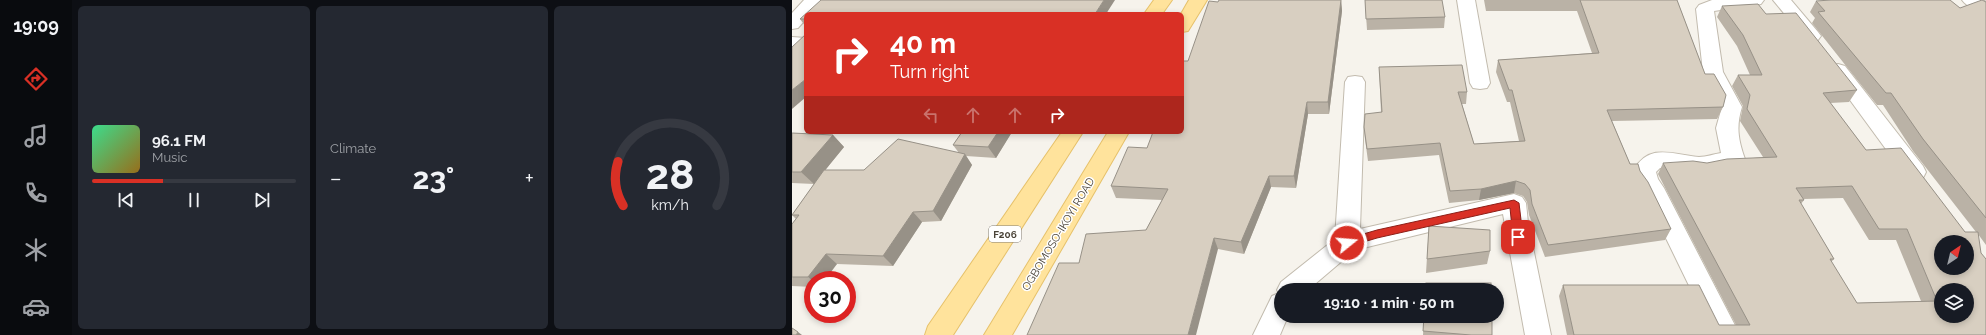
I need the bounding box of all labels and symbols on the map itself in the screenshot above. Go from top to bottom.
street label: OGBOMOSO-IKOYI ROAD [1020,175,1097,293]
pin [1501,220,1535,254]
position arrow [1326,222,1368,264]
road number: F206 [989,226,1021,242]
north arrow [1934,235,1974,275]
speed limit sign: 30 [804,271,856,323]

